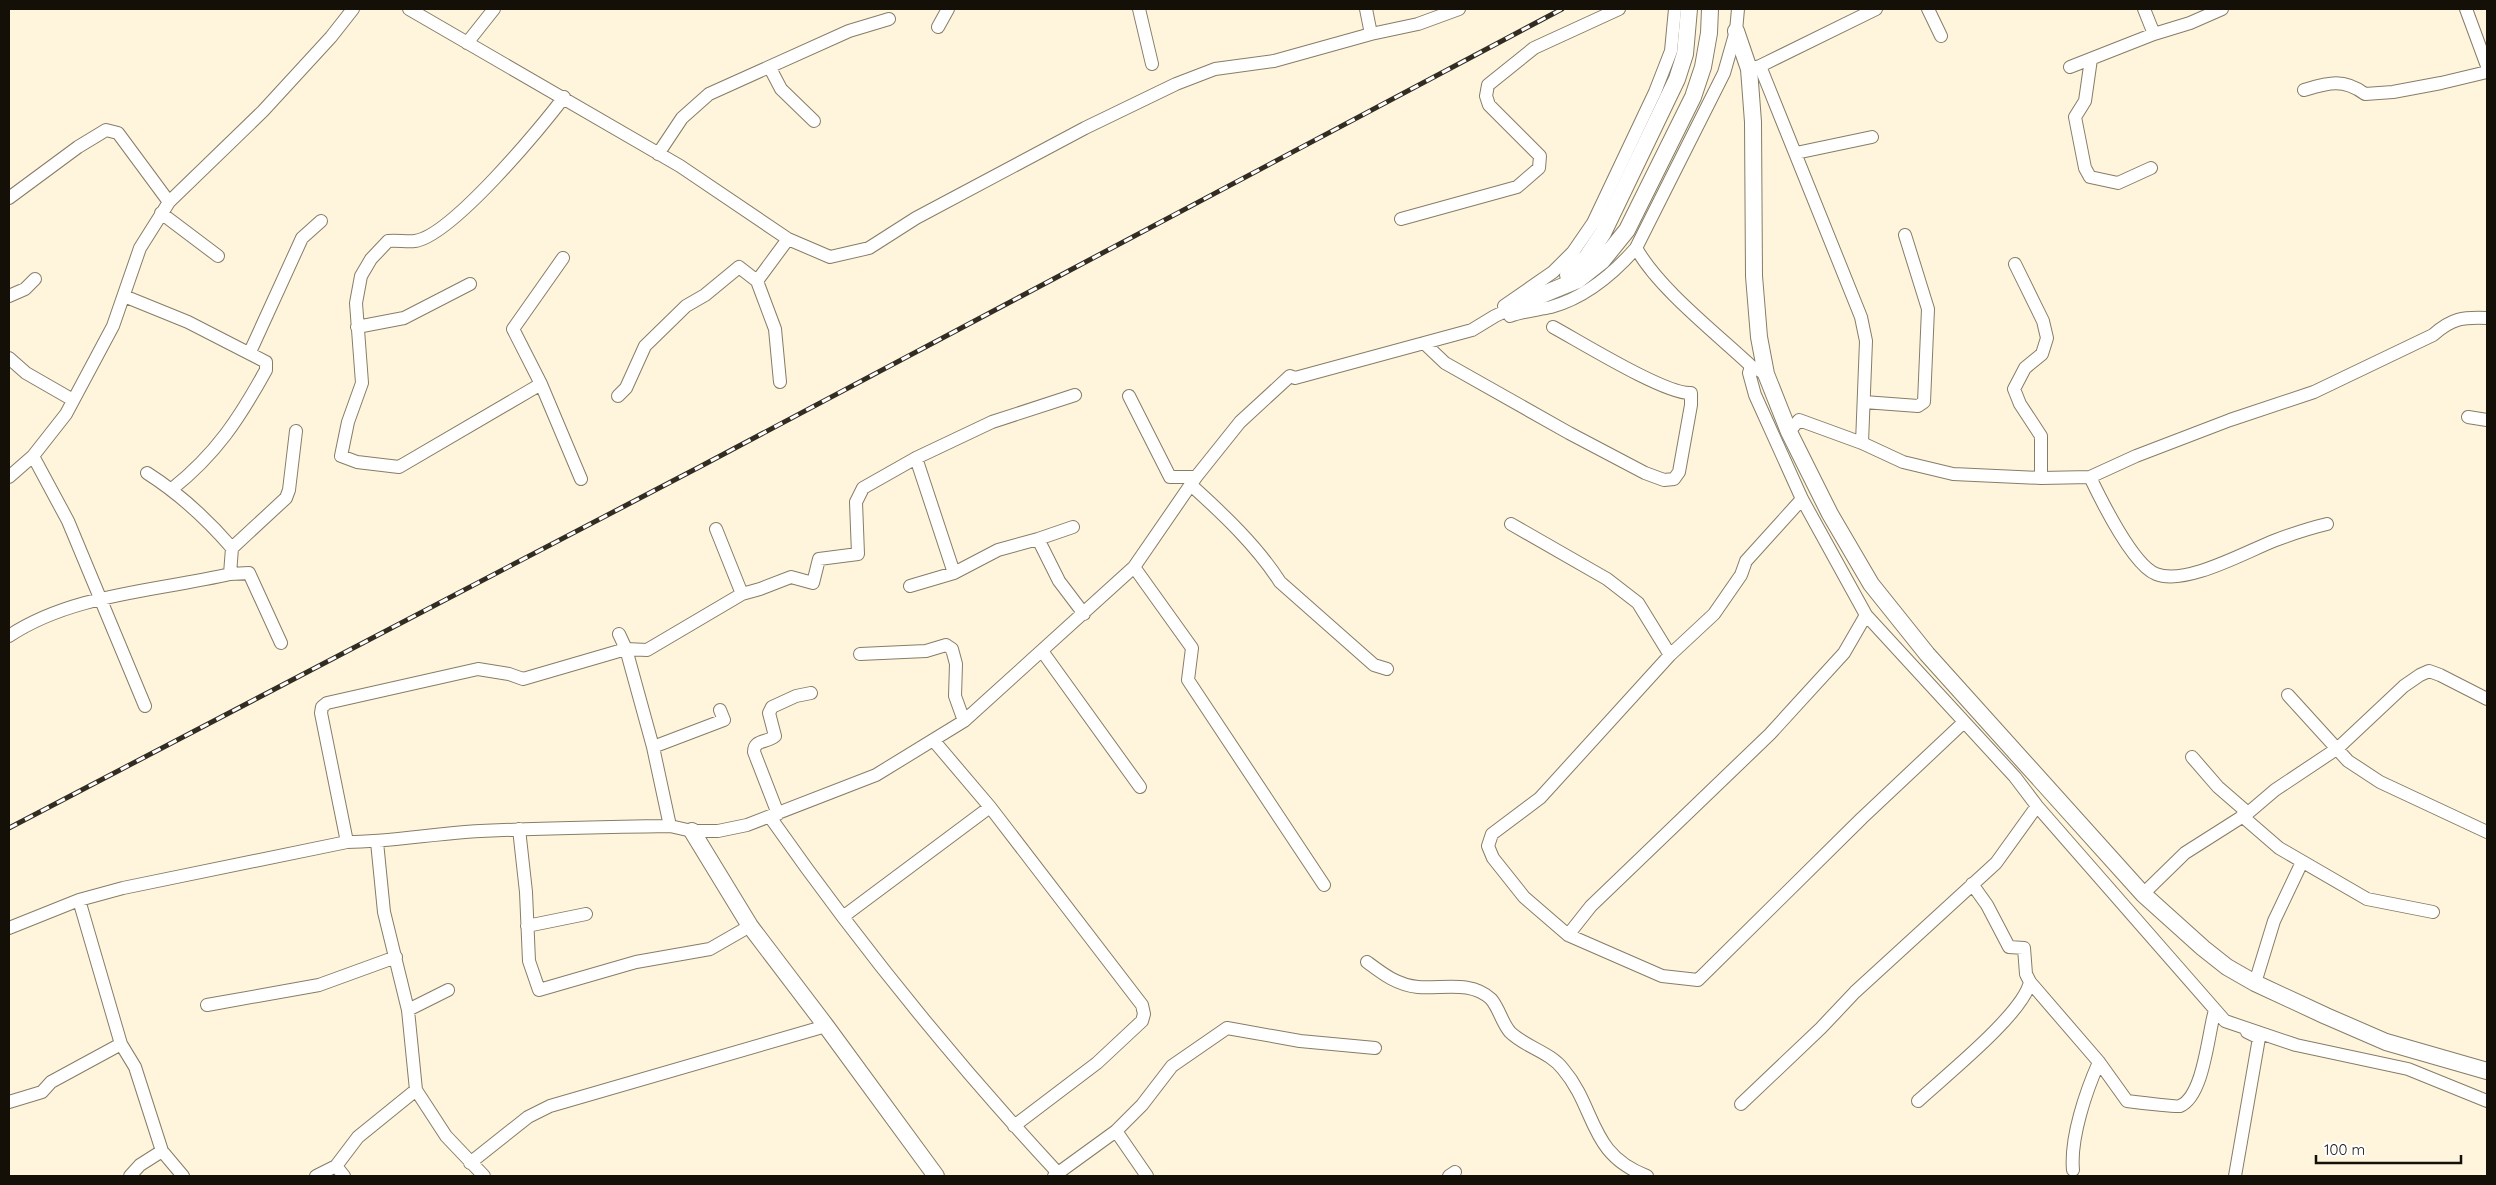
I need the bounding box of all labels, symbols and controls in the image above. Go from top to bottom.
scale bar [2316,1132,2461,1164]
text: 100 m [2324,1140,2365,1159]

